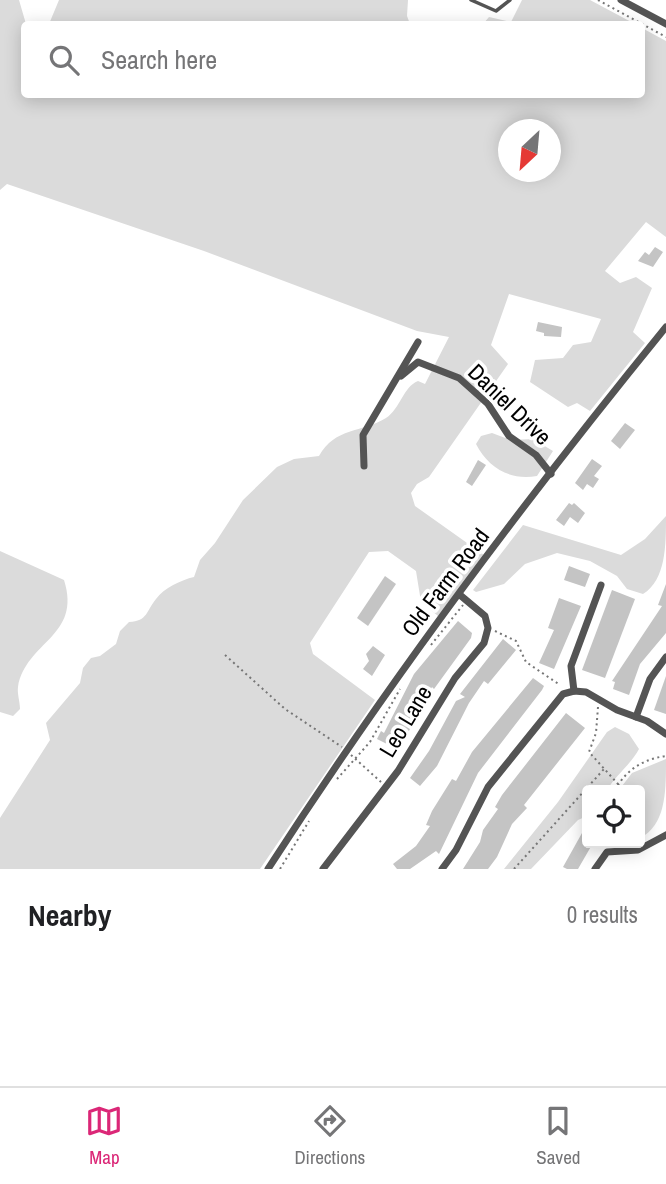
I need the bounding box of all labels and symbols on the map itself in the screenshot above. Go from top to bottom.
north arrow [498,119,561,182]
street label: Daniel Drive [462,356,558,452]
street label: Old Farm Road [394,522,496,642]
street label: Leo Lane [371,679,439,763]

